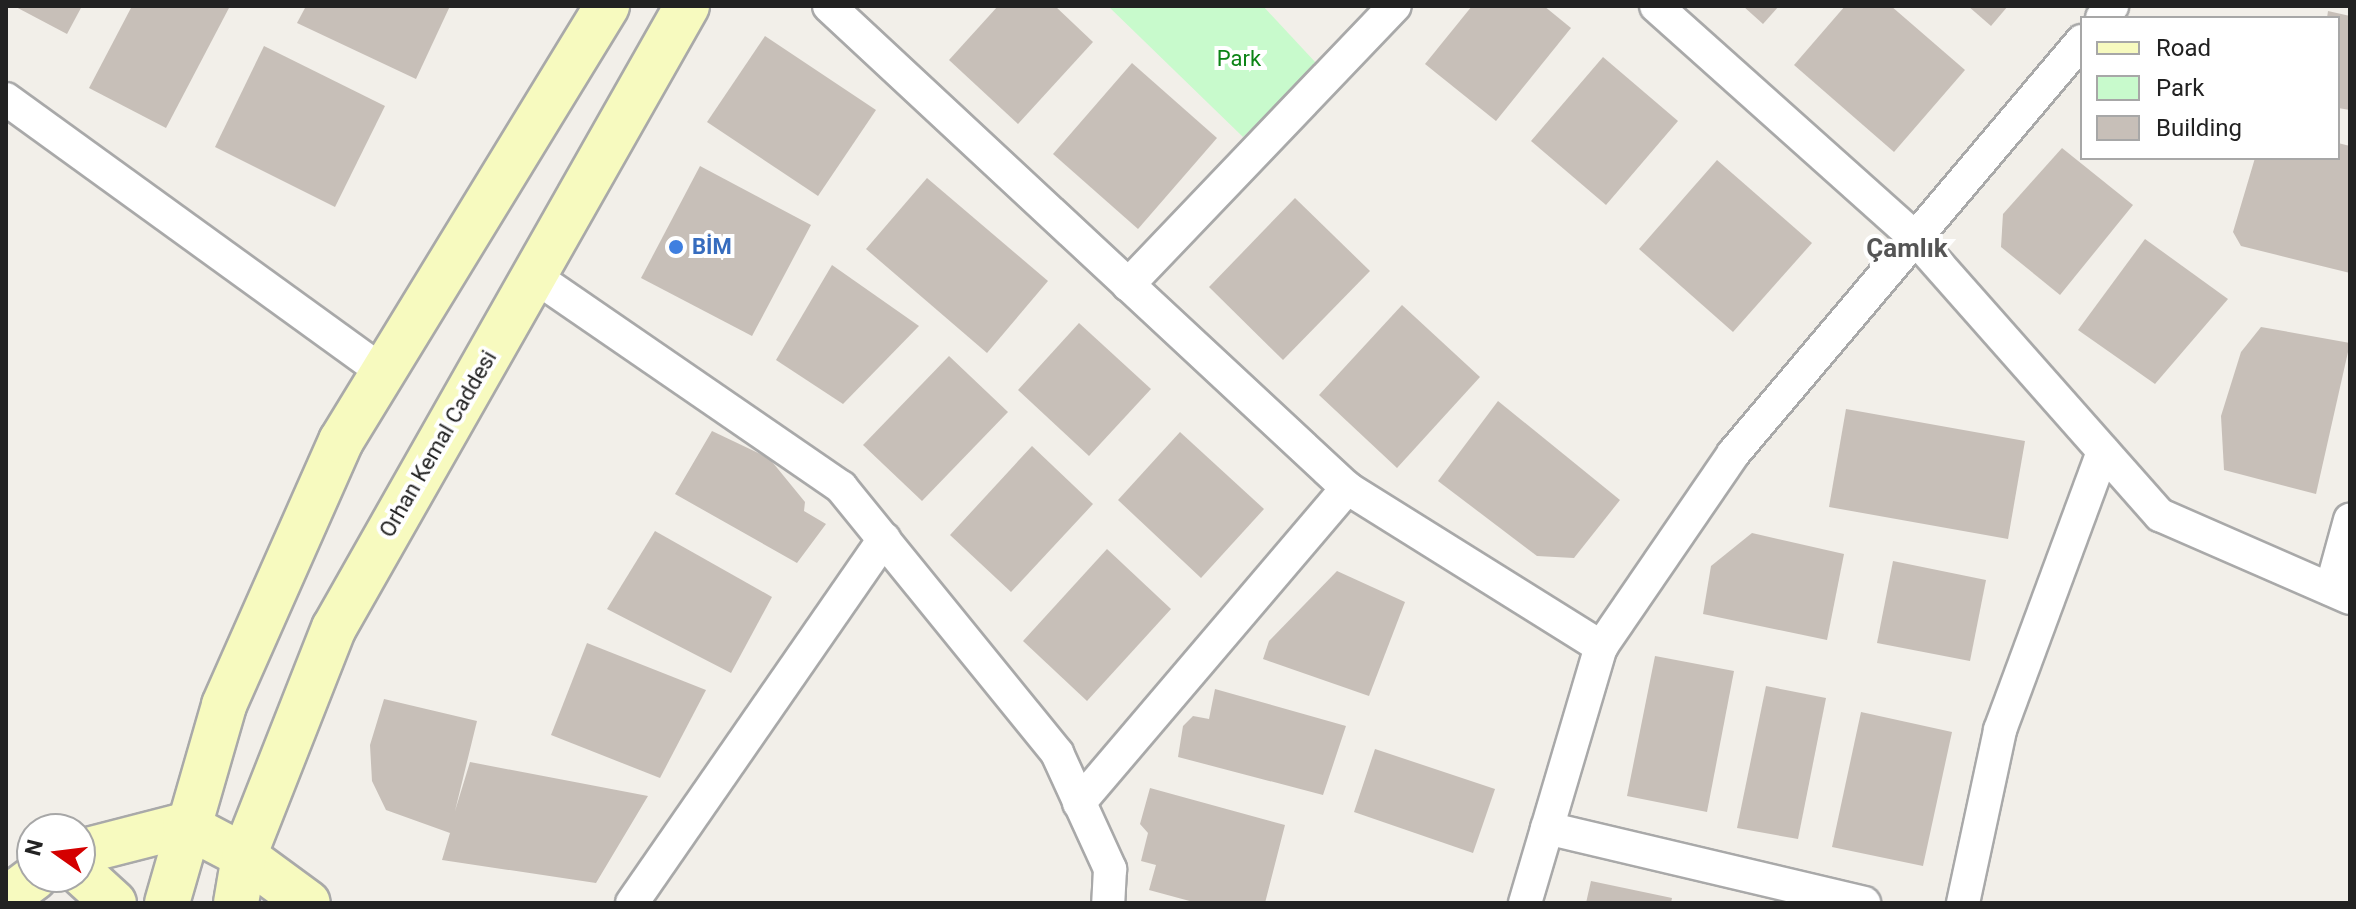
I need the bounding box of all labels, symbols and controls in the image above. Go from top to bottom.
legend [2080,16,2340,160]
text: Road [2156,34,2211,62]
park label: Park [1217,46,1261,72]
text: Park [2156,74,2204,102]
text: Building [2156,114,2242,142]
district label: Çamlık [1866,233,1948,265]
place label: BİM [692,234,732,260]
marker: BİM [667,238,685,256]
street label: Orhan Kemal Caddesi [374,346,502,542]
north arrow [16,813,96,893]
text: N [20,837,48,858]

